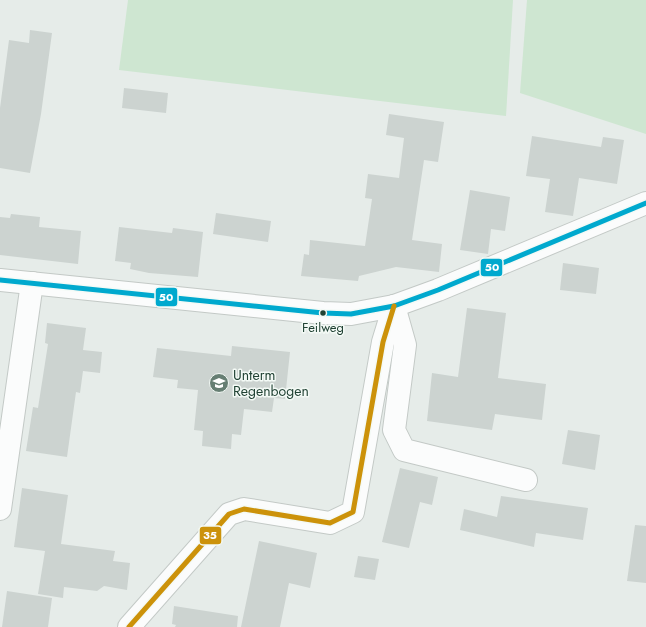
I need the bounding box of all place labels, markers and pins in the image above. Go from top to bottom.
marker: Feilweg [318,308,328,318]
place label: Feilweg [302,318,344,337]
place label: Unterm Regenbogen [233,365,309,401]
school or university icon: Unterm Regenbogen [208,372,230,394]

